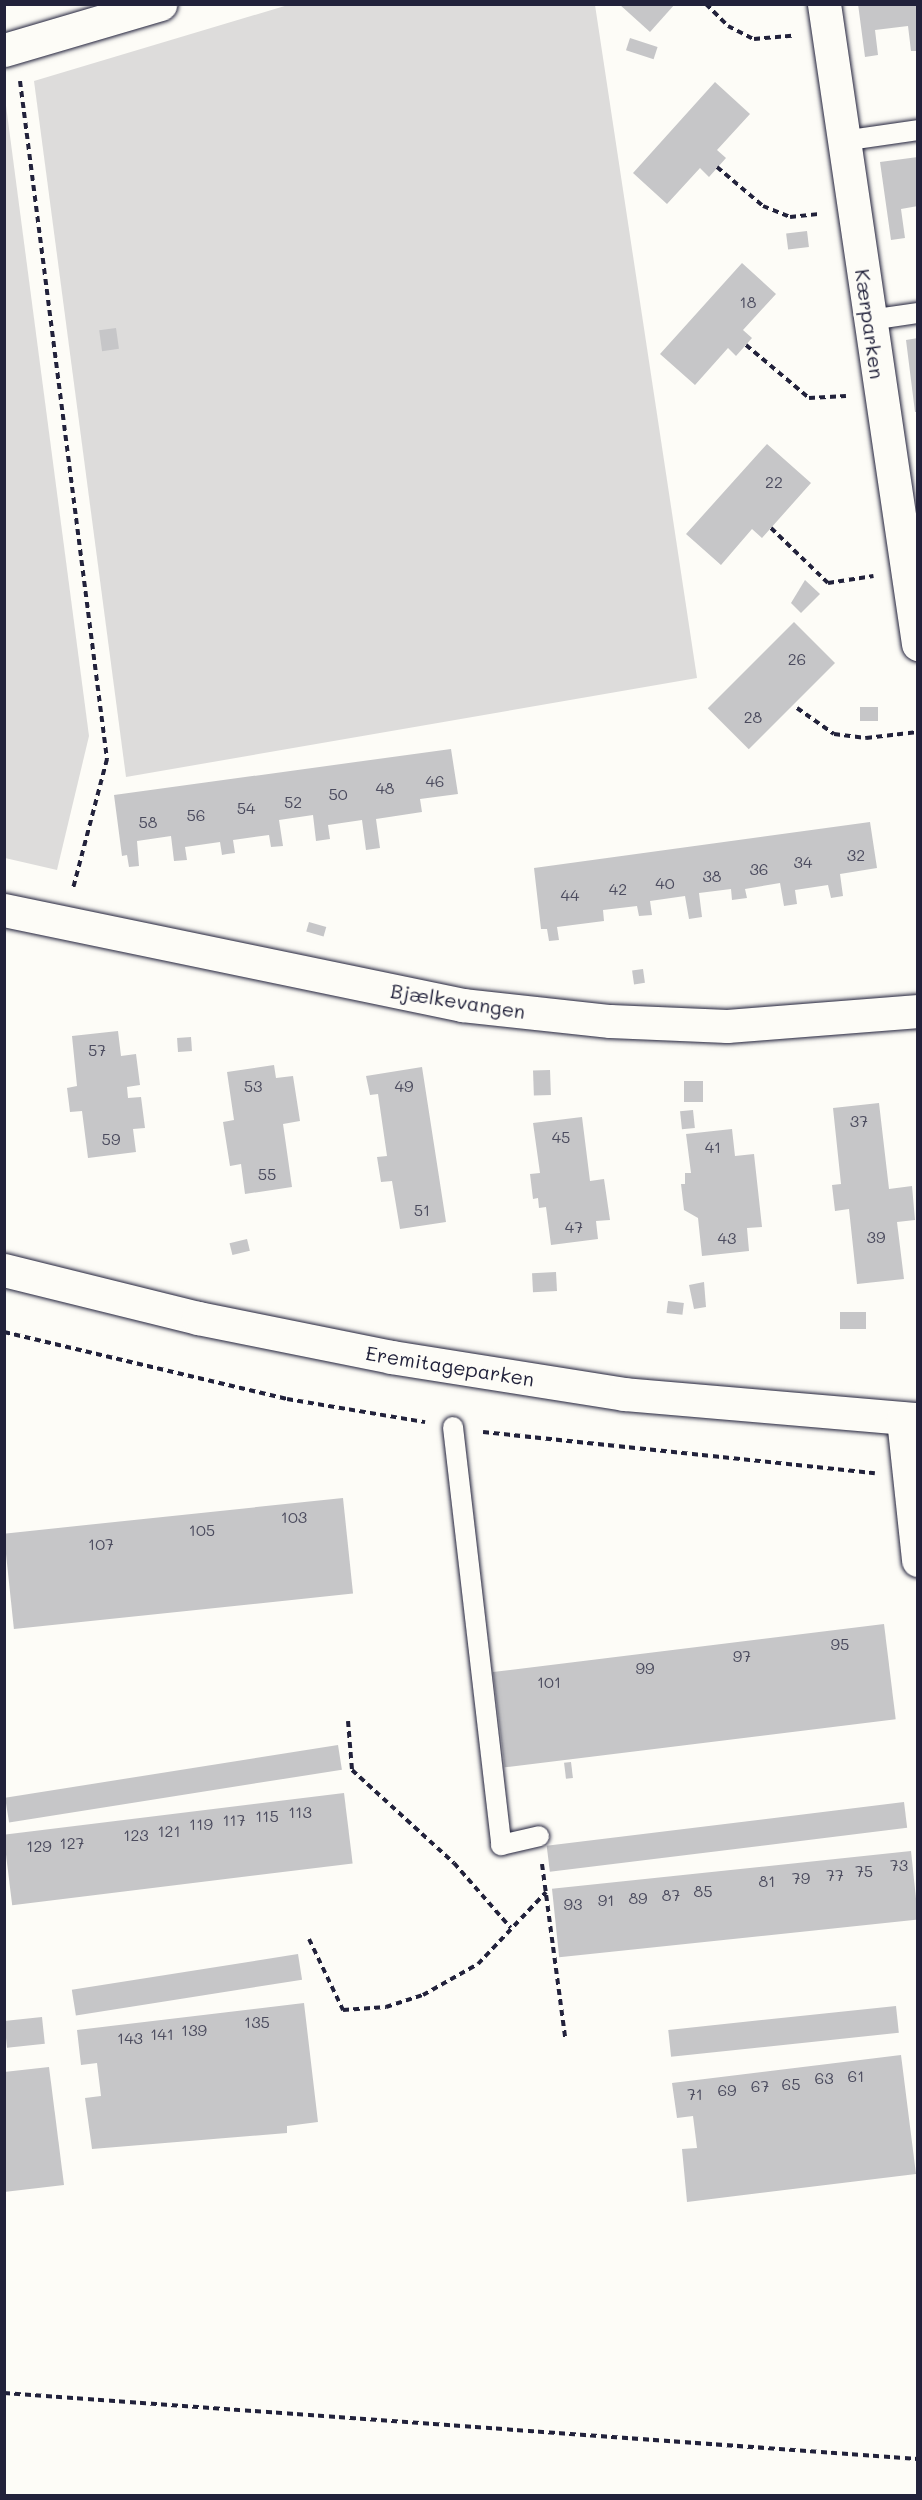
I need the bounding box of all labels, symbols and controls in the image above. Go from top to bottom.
street label: Kærparken [850,267,890,381]
house number: 18 [740,292,756,312]
house number: 22 [765,472,783,492]
house number: 26 [788,649,806,669]
house number: 28 [744,707,762,727]
house number: 46 [425,771,445,791]
house number: 48 [375,778,395,798]
house number: 50 [328,784,348,804]
house number: 52 [284,792,302,812]
house number: 54 [237,798,255,818]
house number: 56 [187,805,205,825]
house number: 58 [138,812,158,832]
house number: 32 [847,845,865,865]
house number: 34 [794,852,812,872]
house number: 36 [749,859,769,879]
house number: 38 [702,866,722,886]
house number: 40 [655,873,675,893]
house number: 42 [609,879,627,899]
house number: 44 [561,885,579,905]
street label: Bjælkevangen [389,978,527,1024]
house number: 57 [88,1040,106,1060]
house number: 53 [244,1076,262,1096]
house number: 49 [395,1076,413,1096]
house number: 37 [850,1111,868,1131]
house number: 45 [552,1127,570,1147]
house number: 59 [102,1129,120,1149]
house number: 41 [705,1137,721,1157]
house number: 55 [258,1164,276,1184]
house number: 51 [414,1200,430,1220]
house number: 47 [565,1217,583,1237]
house number: 39 [867,1227,885,1247]
house number: 43 [718,1228,736,1248]
street label: Eremitageparken [364,1341,536,1391]
house number: 103 [281,1507,307,1527]
house number: 105 [189,1520,215,1540]
house number: 107 [88,1534,114,1554]
house number: 95 [831,1634,849,1654]
house number: 97 [733,1646,751,1666]
house number: 99 [636,1658,654,1678]
house number: 101 [537,1672,561,1692]
house number: 113 [288,1802,312,1822]
house number: 115 [255,1806,279,1826]
house number: 117 [222,1810,246,1830]
house number: 119 [189,1814,213,1834]
house number: 121 [157,1821,181,1841]
house number: 123 [123,1825,149,1845]
house number: 127 [60,1833,84,1853]
house number: 129 [26,1836,52,1856]
house number: 73 [890,1855,908,1875]
house number: 75 [855,1861,873,1881]
house number: 77 [826,1865,844,1885]
house number: 79 [792,1868,810,1888]
house number: 81 [759,1871,775,1891]
house number: 85 [693,1881,713,1901]
house number: 87 [662,1885,680,1905]
house number: 89 [628,1888,648,1908]
house number: 91 [598,1890,614,1910]
house number: 93 [564,1894,582,1914]
house number: 135 [244,2012,270,2032]
house number: 139 [181,2020,207,2040]
house number: 141 [150,2024,174,2044]
house number: 143 [117,2028,143,2048]
house number: 61 [848,2066,864,2086]
house number: 63 [814,2068,834,2088]
house number: 65 [782,2074,800,2094]
house number: 67 [751,2076,769,2096]
house number: 69 [717,2080,737,2100]
house number: 71 [687,2084,703,2104]

